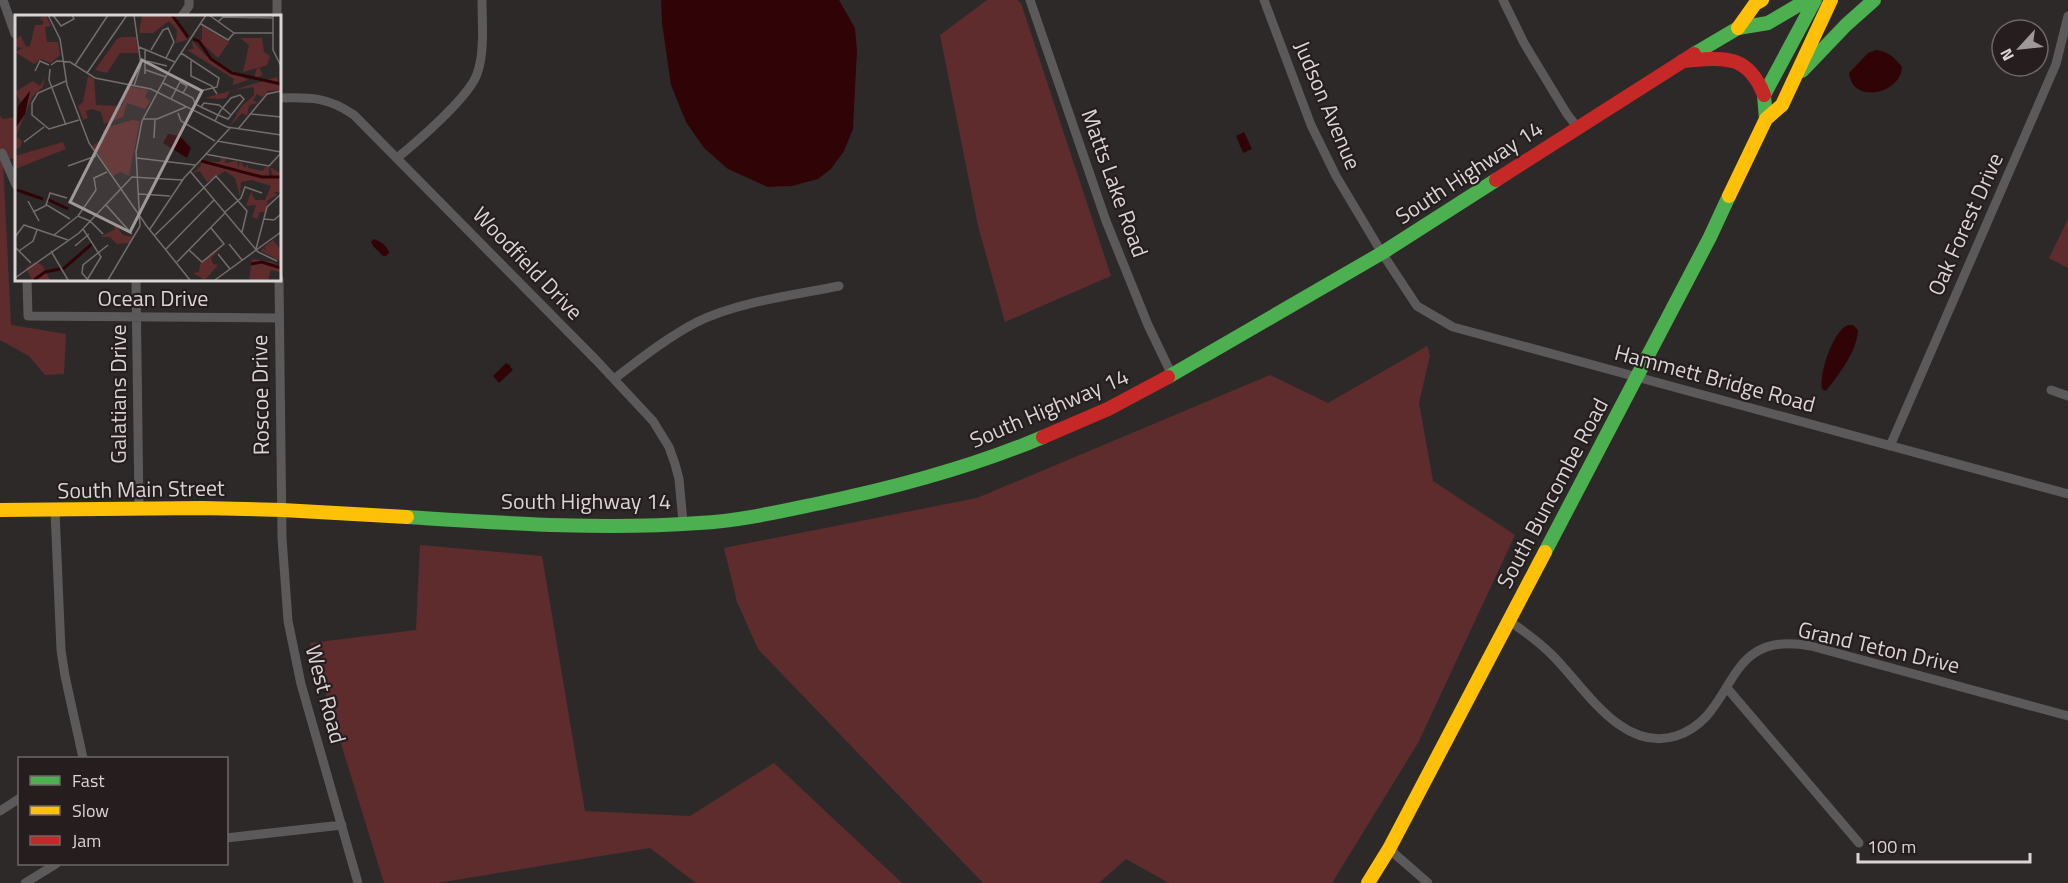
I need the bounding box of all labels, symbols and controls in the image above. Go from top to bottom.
inset map [15,15,280,280]
north arrow [1990,18,2050,78]
street label: Judson Avenue [1286,35,1370,175]
text: N [1993,44,2020,65]
street label: Matts Lake Road [1072,104,1158,262]
street label: South Highway 14 [1388,111,1550,233]
street label: Oak Forest Drive [1918,147,2012,301]
street label: Woodfield Drive [465,198,591,328]
street label: Ocean Drive [98,281,208,315]
street label: Galatians Drive [101,324,135,464]
street label: Roscoe Drive [242,335,278,455]
street label: Hammett Bridge Road [1611,335,1819,421]
street label: South Highway 14 [964,359,1134,457]
street label: South Buncombe Road [1487,392,1617,594]
street label: South Main Street [57,471,225,507]
street label: South Highway 14 [501,484,671,518]
street label: Grand Teton Drive [1795,612,1963,682]
street label: West Road [297,641,355,747]
legend [18,757,228,865]
text: Fast [72,767,105,794]
text: Slow [72,797,109,824]
scale bar [1858,826,2030,864]
text: Jam [72,827,101,854]
text: 100 m [1867,833,1916,860]

